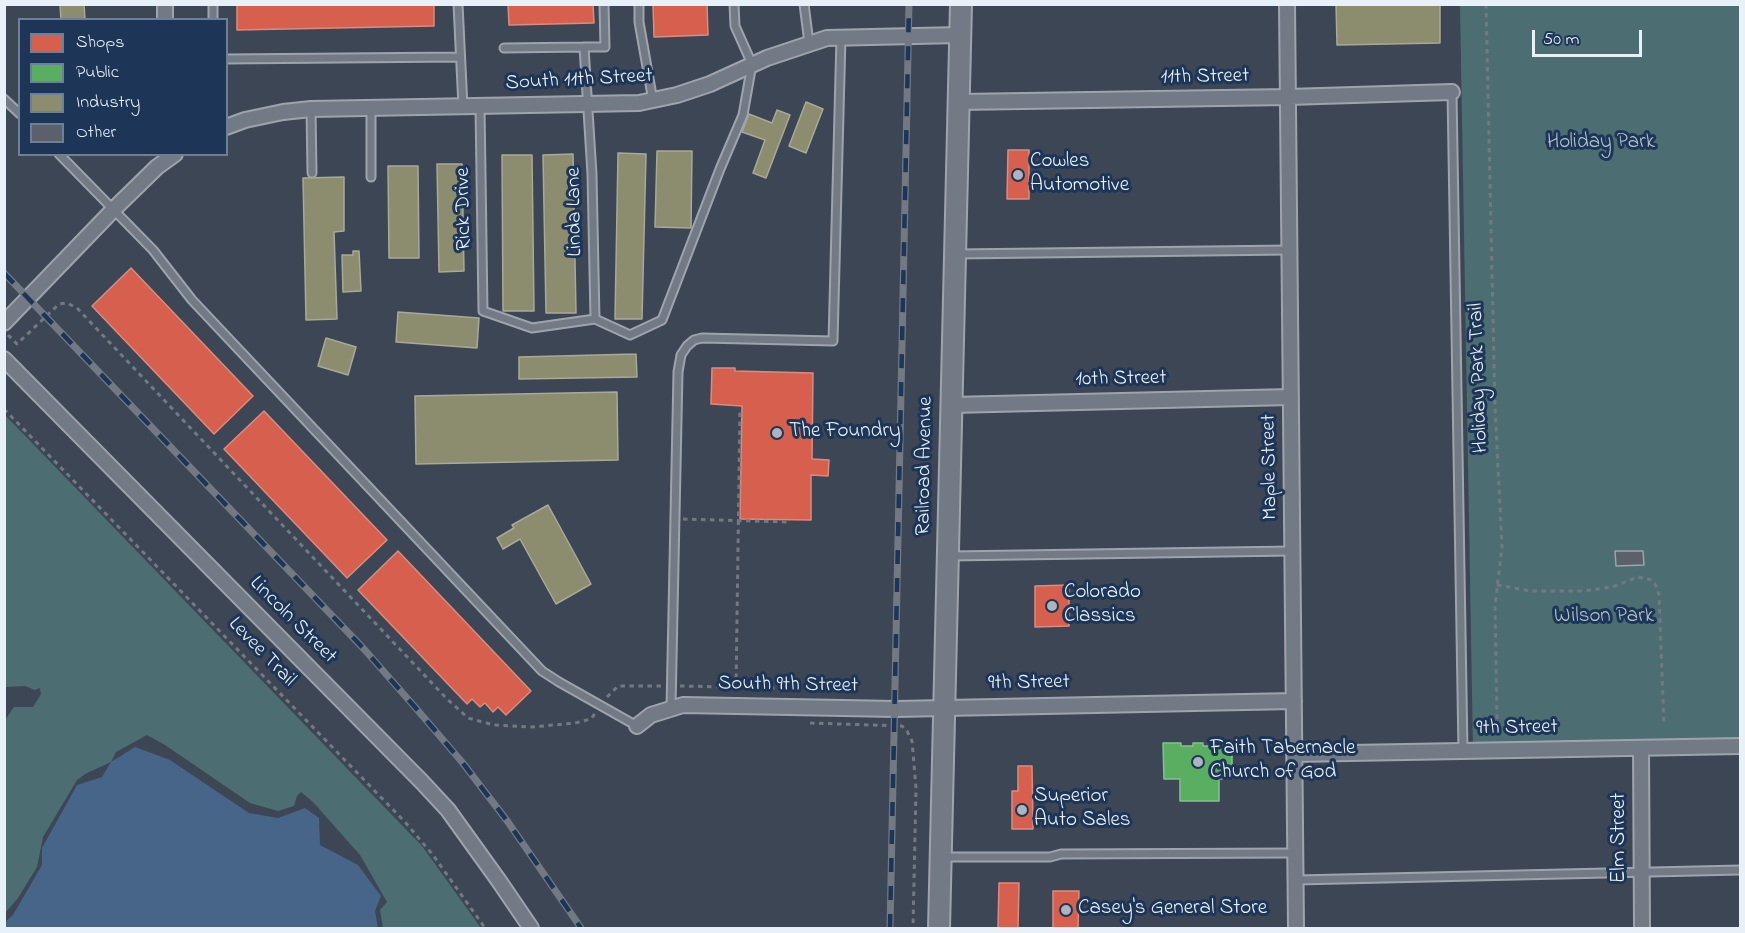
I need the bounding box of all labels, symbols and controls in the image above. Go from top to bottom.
legend [18,18,228,156]
scale bar [1535,18,1644,56]
text: 50 m [1543,27,1580,53]
text: Shops [76,30,124,56]
text: Public [76,60,119,86]
street label: South 11th Street [505,65,653,97]
street label: 11th Street [1161,65,1249,91]
text: Industry [76,90,140,116]
text: Other [76,120,116,146]
park label: Holiday Park [1547,131,1655,157]
place label: Cowles Automotive [1030,150,1129,200]
street label: Rick Drive [452,167,478,251]
street label: Linda Lane [563,167,589,257]
marker: Cowles Automotive [1011,168,1025,182]
street label: Holiday Park Trail [1465,302,1495,454]
street label: 10th Street [1075,367,1167,393]
street label: Railroad Avenue [912,396,940,536]
street label: Maple Street [1257,414,1285,520]
place label: The Foundry [789,420,901,446]
marker: The Foundry [770,426,784,440]
street label: Lincoln Street [243,572,341,670]
place label: Colorado Classics [1064,581,1141,631]
marker: Colorado Classics [1045,599,1059,613]
park label: Wilson Park [1554,605,1654,631]
street label: Levee Trail [222,613,300,693]
street label: 9th Street [988,671,1070,697]
street label: South 9th Street [718,672,858,700]
street label: 9th Street [1476,716,1558,742]
place label: Faith Tabernacle Church of God [1210,737,1355,787]
marker: Faith Tabernacle Church of God [1191,755,1205,769]
place label: Superior Auto Sales [1034,785,1131,835]
street label: Elm Street [1608,793,1634,883]
marker: Superior Auto Sales [1015,803,1029,817]
place label: Casey's General Store [1078,897,1267,923]
marker: Casey's General Store [1059,903,1073,917]

